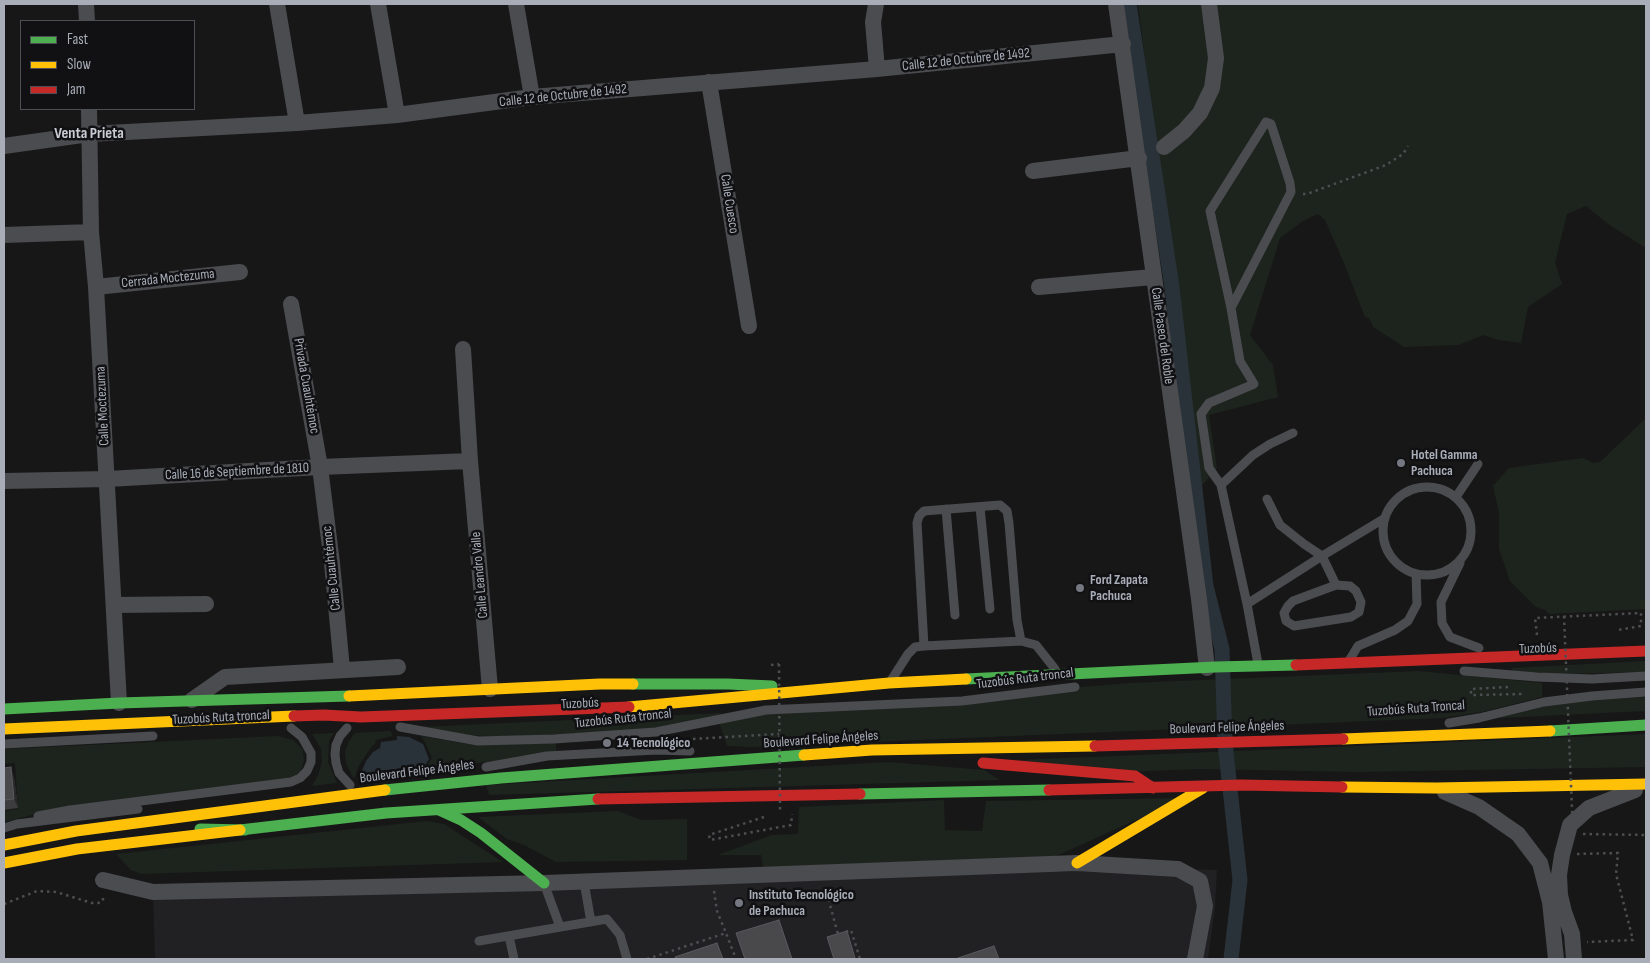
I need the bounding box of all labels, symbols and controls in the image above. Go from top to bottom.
legend [20,20,195,110]
text: Fast [67,30,88,49]
street label: Calle 12 de Octubre de 1492 [901,45,1031,75]
text: Slow [67,55,91,74]
text: Jam [67,80,85,99]
street label: Calle 12 de Octubre de 1492 [498,81,628,111]
district label: Venta Prieta [54,124,124,144]
street label: Calle Cuesco [716,173,742,235]
street label: Cerrada Moctezuma [121,266,215,292]
street label: Calle Paseo del Roble [1147,287,1177,385]
street label: Privada Cuauhtémoc [289,337,323,435]
street label: Calle Moctezuma [93,366,113,446]
place label: Hotel Gamma Pachuca [1411,447,1477,480]
marker: Hotel Gamma Pachuca [1395,457,1407,469]
street label: Calle 16 de Septiembre de 1810 [165,460,309,484]
street label: Calle Cuauhtémoc [319,525,345,611]
street label: Calle Leandro Valle [468,531,492,619]
place label: Ford Zapata Pachuca [1090,572,1148,604]
marker: Ford Zapata Pachuca [1074,582,1086,594]
street label: Tuzobús [1519,640,1557,658]
street label: Tuzobús Ruta troncal [976,665,1074,693]
street label: Tuzobús [561,695,599,713]
street label: Tuzobús Ruta Troncal [1367,697,1465,721]
street label: Tuzobús Ruta troncal [574,706,672,732]
street label: Tuzobús Ruta troncal [172,707,270,729]
street label: Boulevard Felipe Ángeles [1169,718,1285,738]
street label: Boulevard Felipe Ángeles [763,728,879,752]
place label: 14 Tecnológico [617,735,690,751]
marker: 14 Tecnológico [601,737,613,749]
street label: Boulevard Felipe Ángeles [359,757,475,787]
place label: Instituto Tecnológico de Pachuca [749,887,854,920]
marker: Instituto Tecnológico de Pachuca [733,897,745,909]

